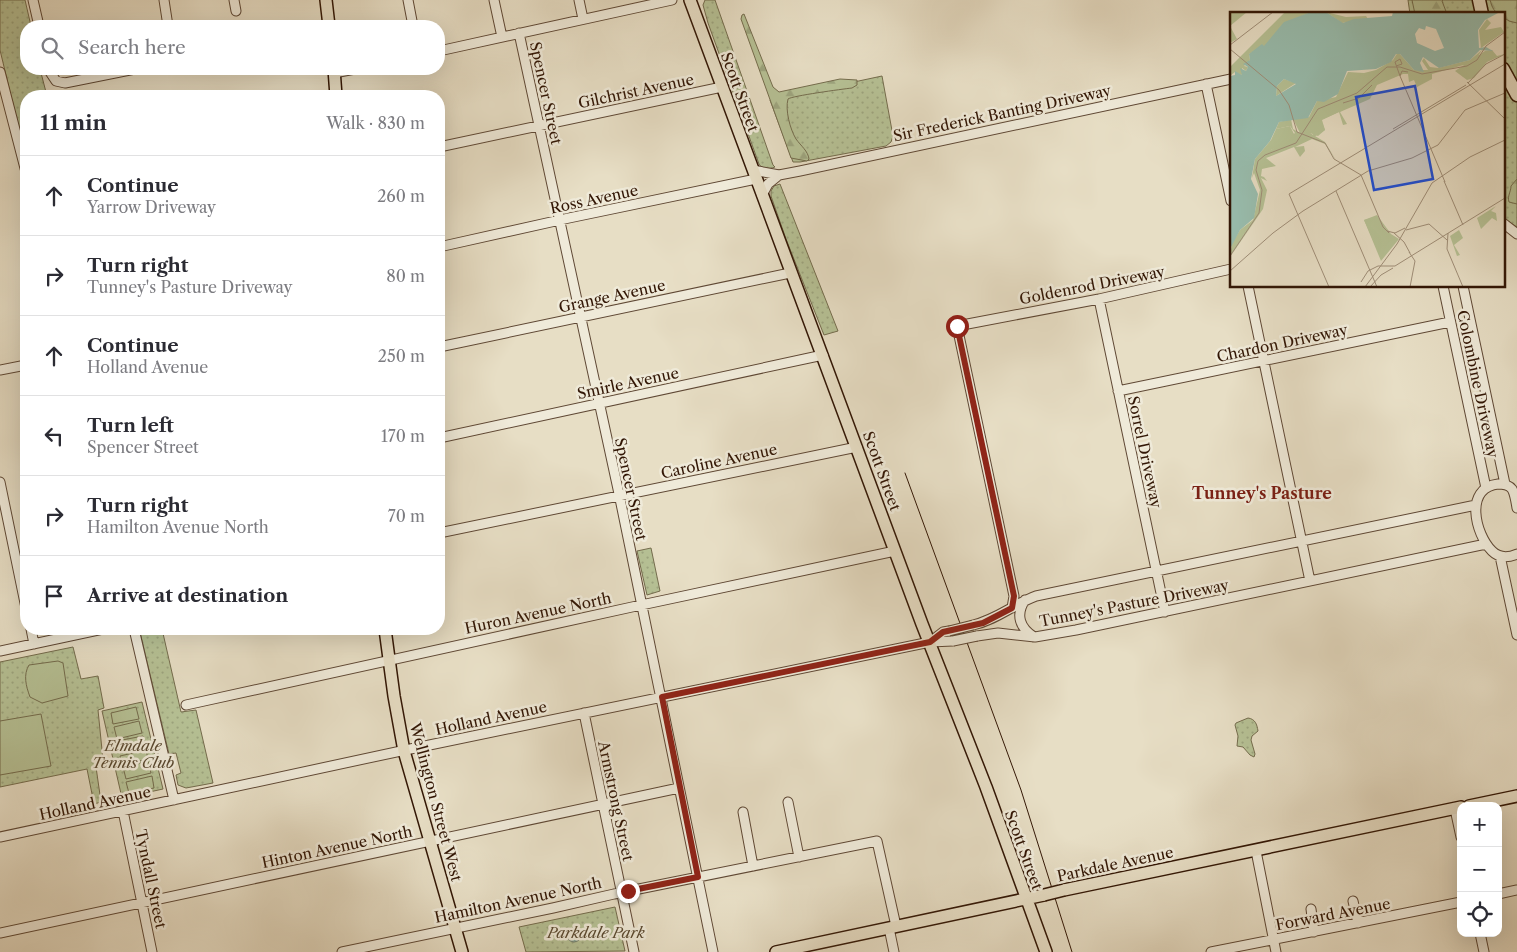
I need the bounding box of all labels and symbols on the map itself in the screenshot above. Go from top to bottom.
inset map [1230,12,1504,288]
street label: Spencer Street [526,40,566,147]
street label: Scott Street [717,50,763,135]
street label: Gilchrist Avenue [576,69,696,113]
street label: Sir Frederick Banting Driveway [891,80,1113,145]
street label: Ross Avenue [548,180,640,218]
street label: Goldenrod Driveway [1018,261,1167,308]
street label: Grange Avenue [557,275,667,317]
street label: Colombine Driveway [1453,308,1503,460]
route start [946,315,969,338]
street label: Chardon Driveway [1215,320,1350,366]
street label: Smirle Avenue [575,363,681,403]
street label: Sorrel Driveway [1124,394,1166,510]
street label: Scott Street [859,429,905,514]
street label: Spencer Street [611,436,651,543]
street label: Caroline Avenue [659,439,779,483]
district label: Tunney's Pasture [1192,483,1332,503]
street label: Tunney's Pasture Driveway [1038,575,1231,631]
street label: Huron Avenue North [463,588,614,638]
street label: Holland Avenue [433,697,549,739]
street label: Wellington Street West [405,720,467,884]
park label: Elmdale Tennis Club [92,736,174,772]
street label: Armstrong Street [594,738,638,863]
street label: Holland Avenue [37,782,153,824]
street label: Scott Street [1001,808,1047,893]
street label: Hinton Avenue North [260,822,415,872]
street label: Tyndall Street [131,828,171,931]
street label: Parkdale Avenue [1055,842,1175,886]
street label: Hamilton Avenue North [433,873,604,927]
route end [617,880,640,903]
street label: Forward Avenue [1274,894,1392,934]
park label: Parkdale Park [546,923,645,942]

